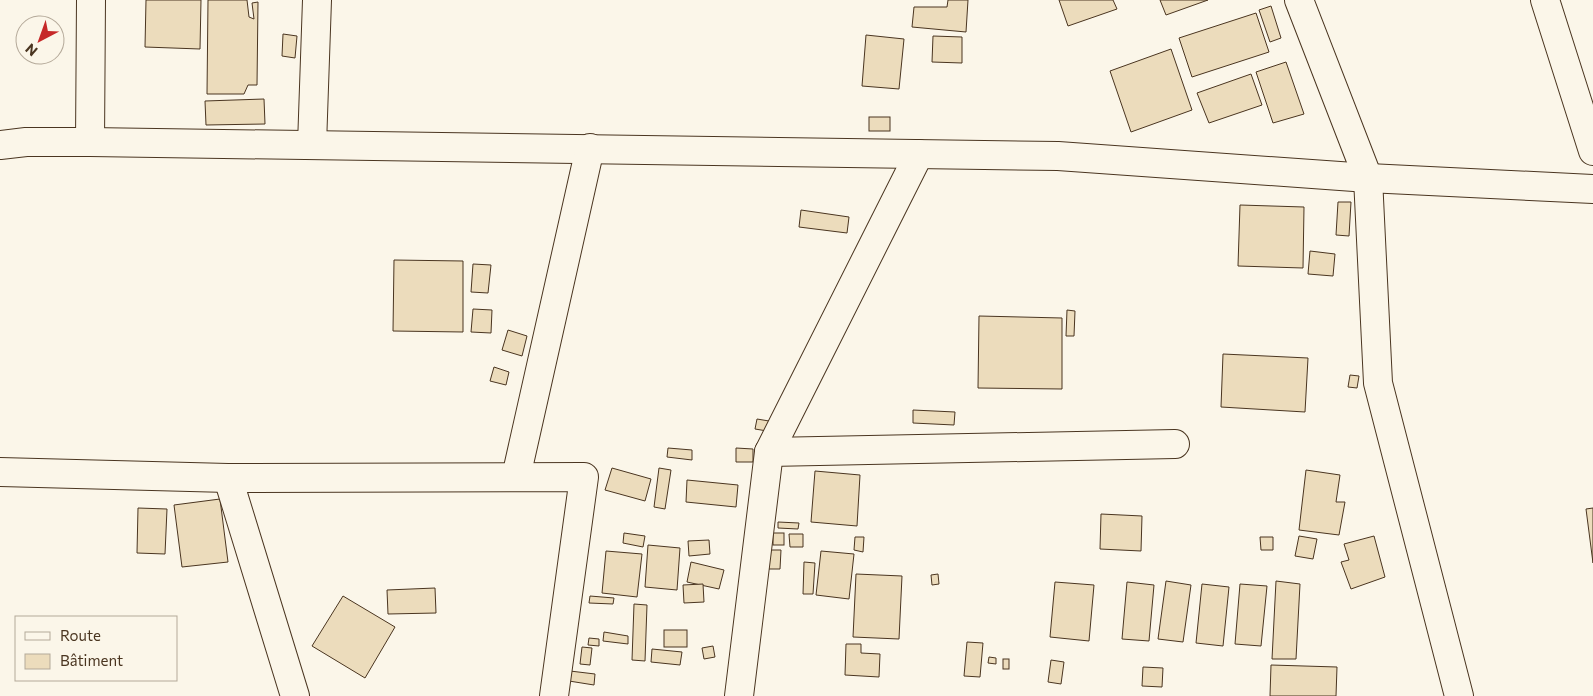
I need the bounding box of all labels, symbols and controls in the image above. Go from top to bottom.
north arrow [15,15,65,65]
text: N [22,40,41,60]
legend [15,616,178,681]
text: Route [60,626,101,644]
text: Bâtiment [60,651,123,669]

